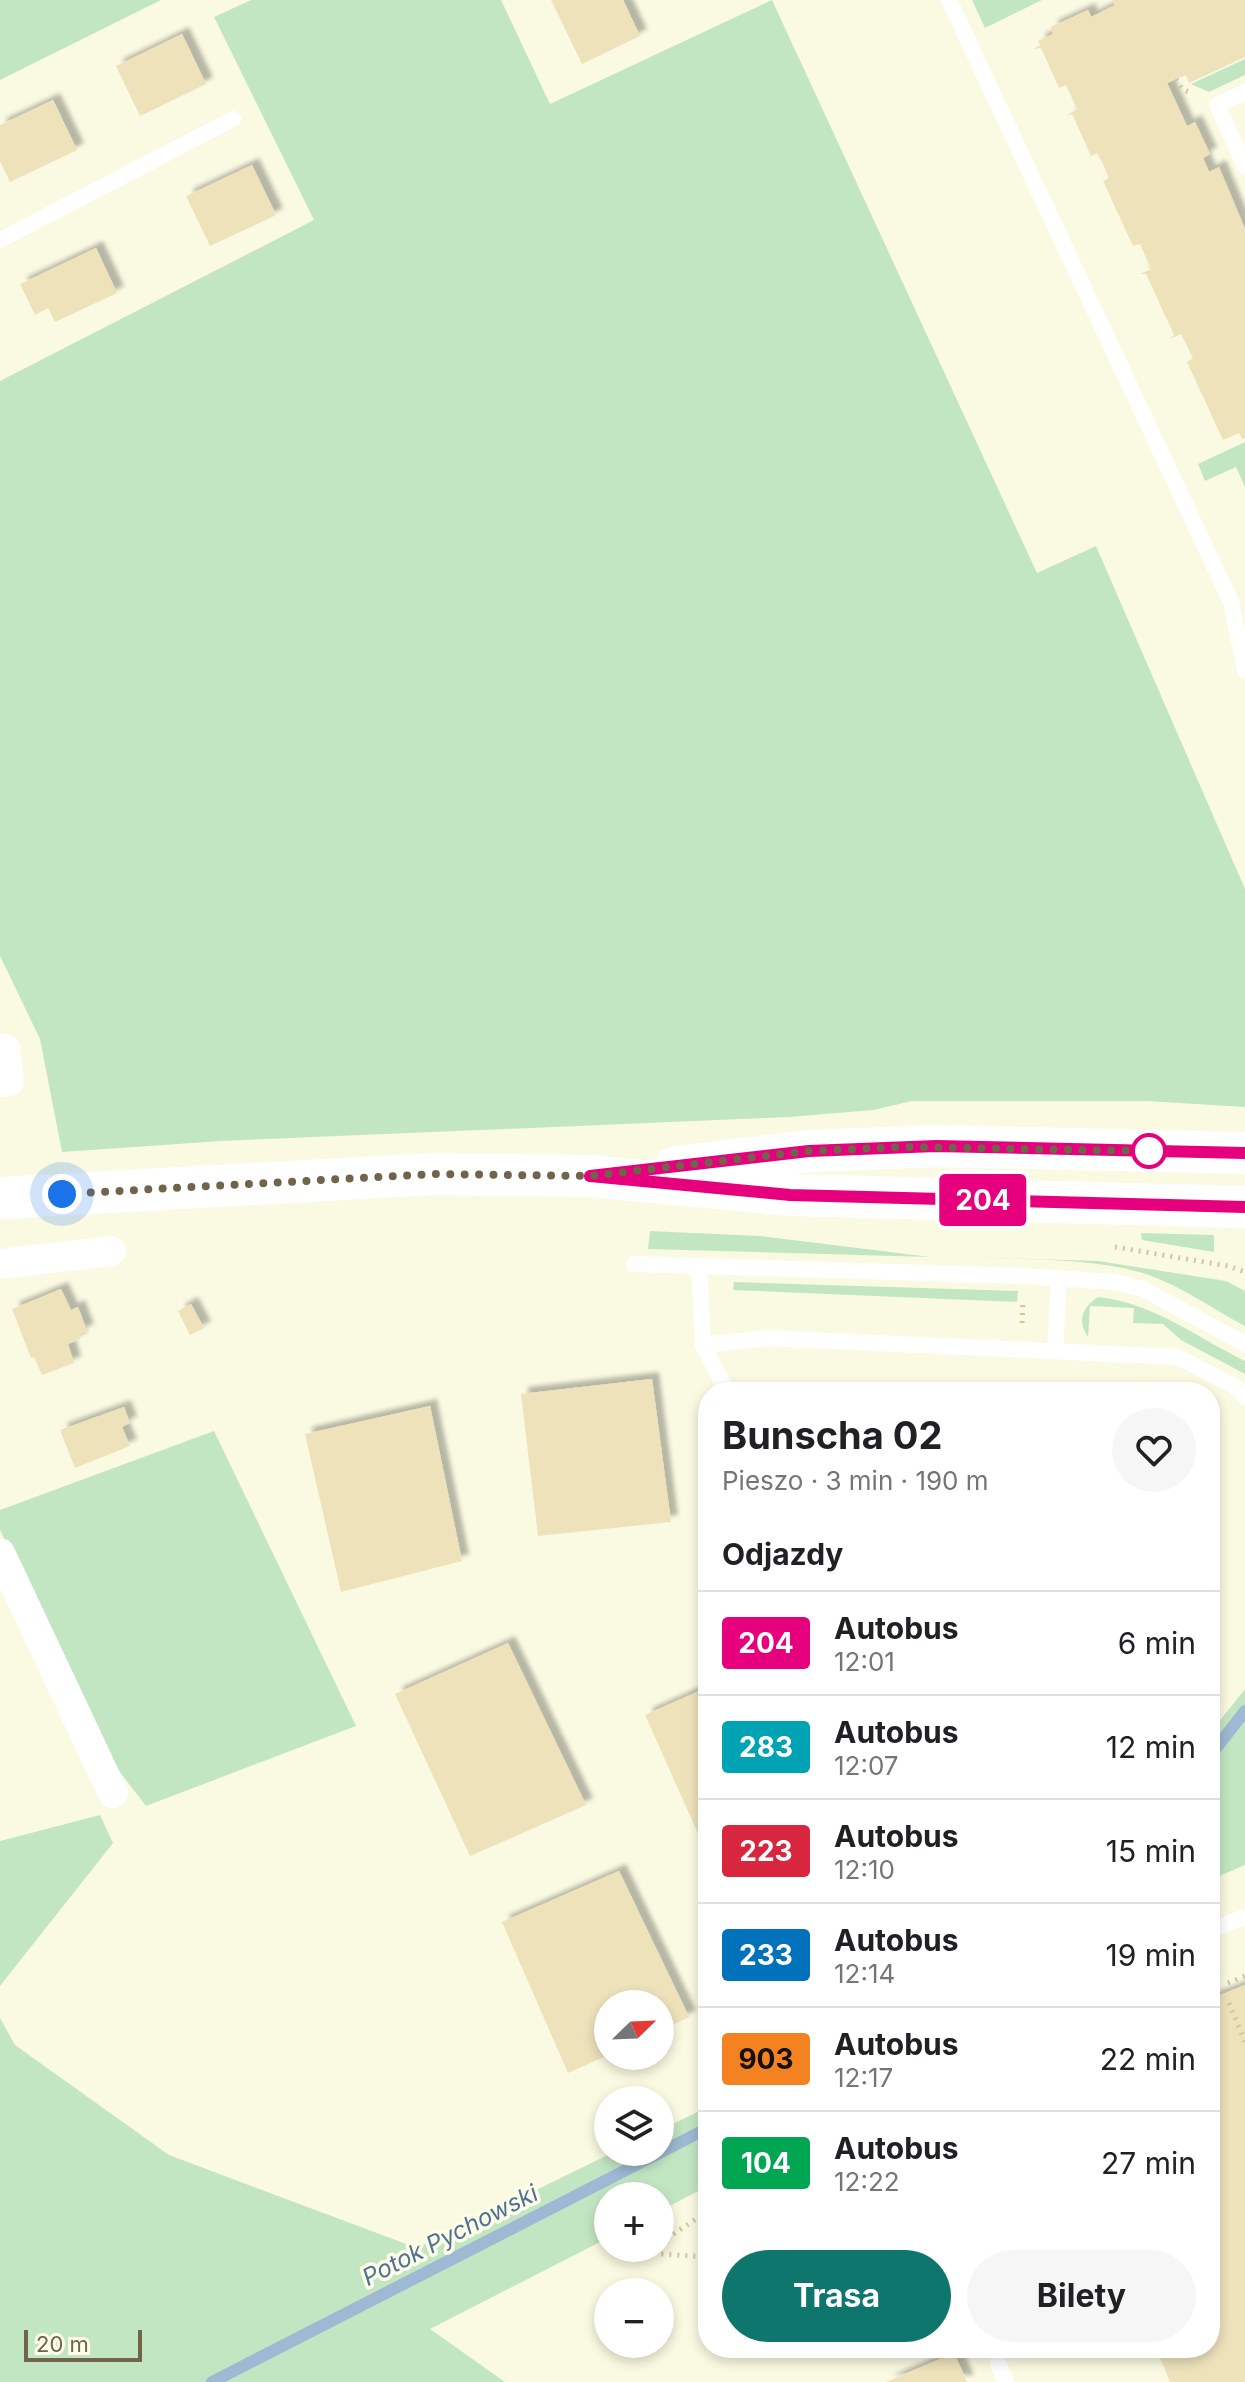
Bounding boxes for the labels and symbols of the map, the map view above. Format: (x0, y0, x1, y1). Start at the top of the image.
unlabelled marker (1132, 1134, 1166, 1168)
your location (42, 1174, 82, 1214)
line badge: 204 (937, 1174, 1029, 1226)
north arrow (594, 1990, 674, 2070)
water label: Potok Pychowski (357, 2178, 544, 2292)
scale bar (24, 2326, 142, 2362)

